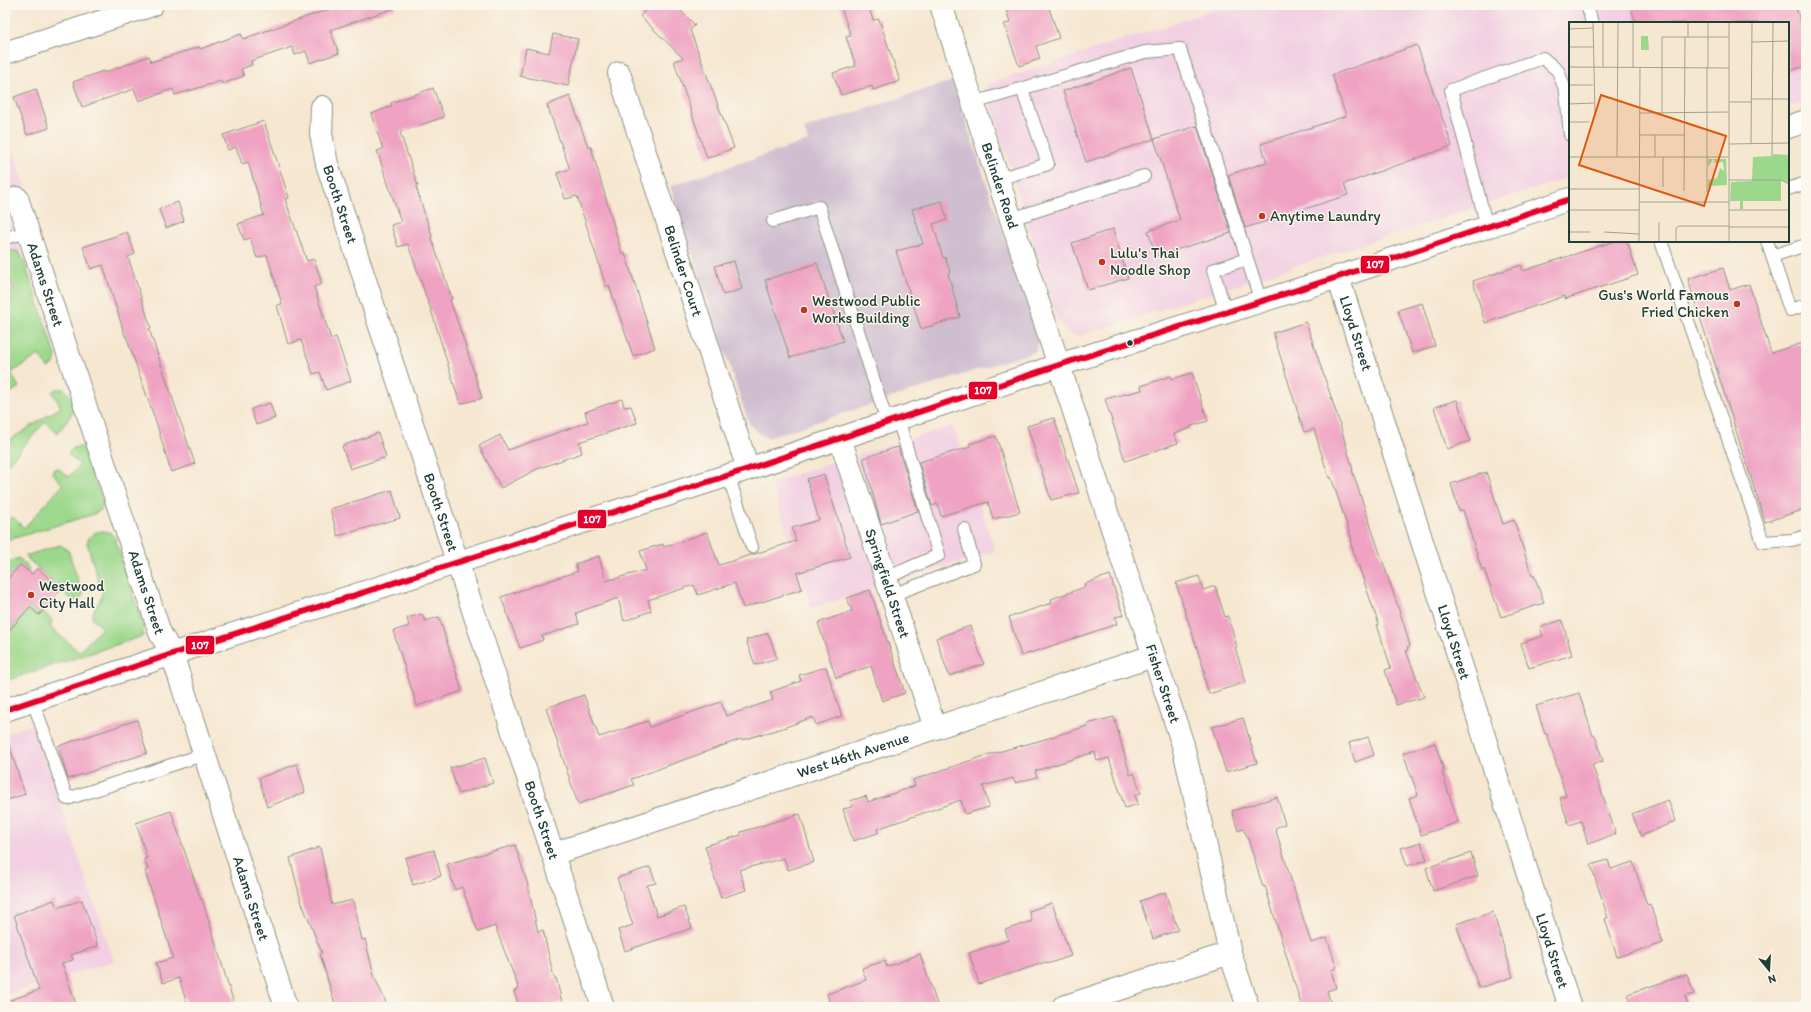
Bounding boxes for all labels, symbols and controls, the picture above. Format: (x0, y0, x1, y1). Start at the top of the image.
inset map (1569, 22, 1789, 242)
street label: Belinder Road (978, 140, 1023, 231)
street label: Booth Street (319, 163, 362, 246)
place label: Anytime Laundry (1270, 207, 1381, 225)
marker: Anytime Laundry (1257, 211, 1267, 221)
street label: Belinder Court (660, 223, 707, 319)
street label: Adams Street (23, 240, 68, 329)
place label: Lulu's Thai Noodle Shop (1110, 244, 1191, 279)
line badge: 107 (1360, 255, 1390, 274)
marker: Lulu's Thai Noodle Shop (1097, 257, 1107, 267)
text: 107 (1366, 258, 1384, 271)
place label: Gus's World Famous Fried Chicken (1598, 286, 1729, 321)
place label: Westwood Public Works Building (812, 292, 921, 327)
street label: Lloyd Street (1336, 293, 1376, 373)
marker: Gus's World Famous Fried Chicken (1732, 299, 1742, 309)
marker: Westwood Public Works Building (799, 305, 809, 315)
unlabelled marker (1125, 338, 1135, 348)
line badge: 107 (968, 381, 998, 400)
text: 107 (974, 384, 992, 397)
street label: Booth Street (420, 471, 462, 554)
line badge: 107 (577, 509, 607, 529)
text: 107 (583, 513, 601, 526)
street label: Springfield Street (861, 526, 914, 641)
street label: Adams Street (124, 548, 169, 637)
place label: Westwood City Hall (39, 577, 105, 612)
marker: Westwood City Hall (26, 590, 36, 600)
street label: Lloyd Street (1434, 602, 1474, 682)
line badge: 107 (185, 635, 215, 655)
text: 107 (191, 639, 209, 652)
street label: Fisher Street (1142, 642, 1184, 726)
street label: West 46th Avenue (795, 728, 911, 782)
street label: Booth Street (521, 779, 563, 862)
street label: Adams Street (229, 854, 273, 943)
street label: Lloyd Street (1532, 911, 1573, 991)
north arrow (1749, 950, 1789, 990)
text: N (1766, 972, 1777, 986)

